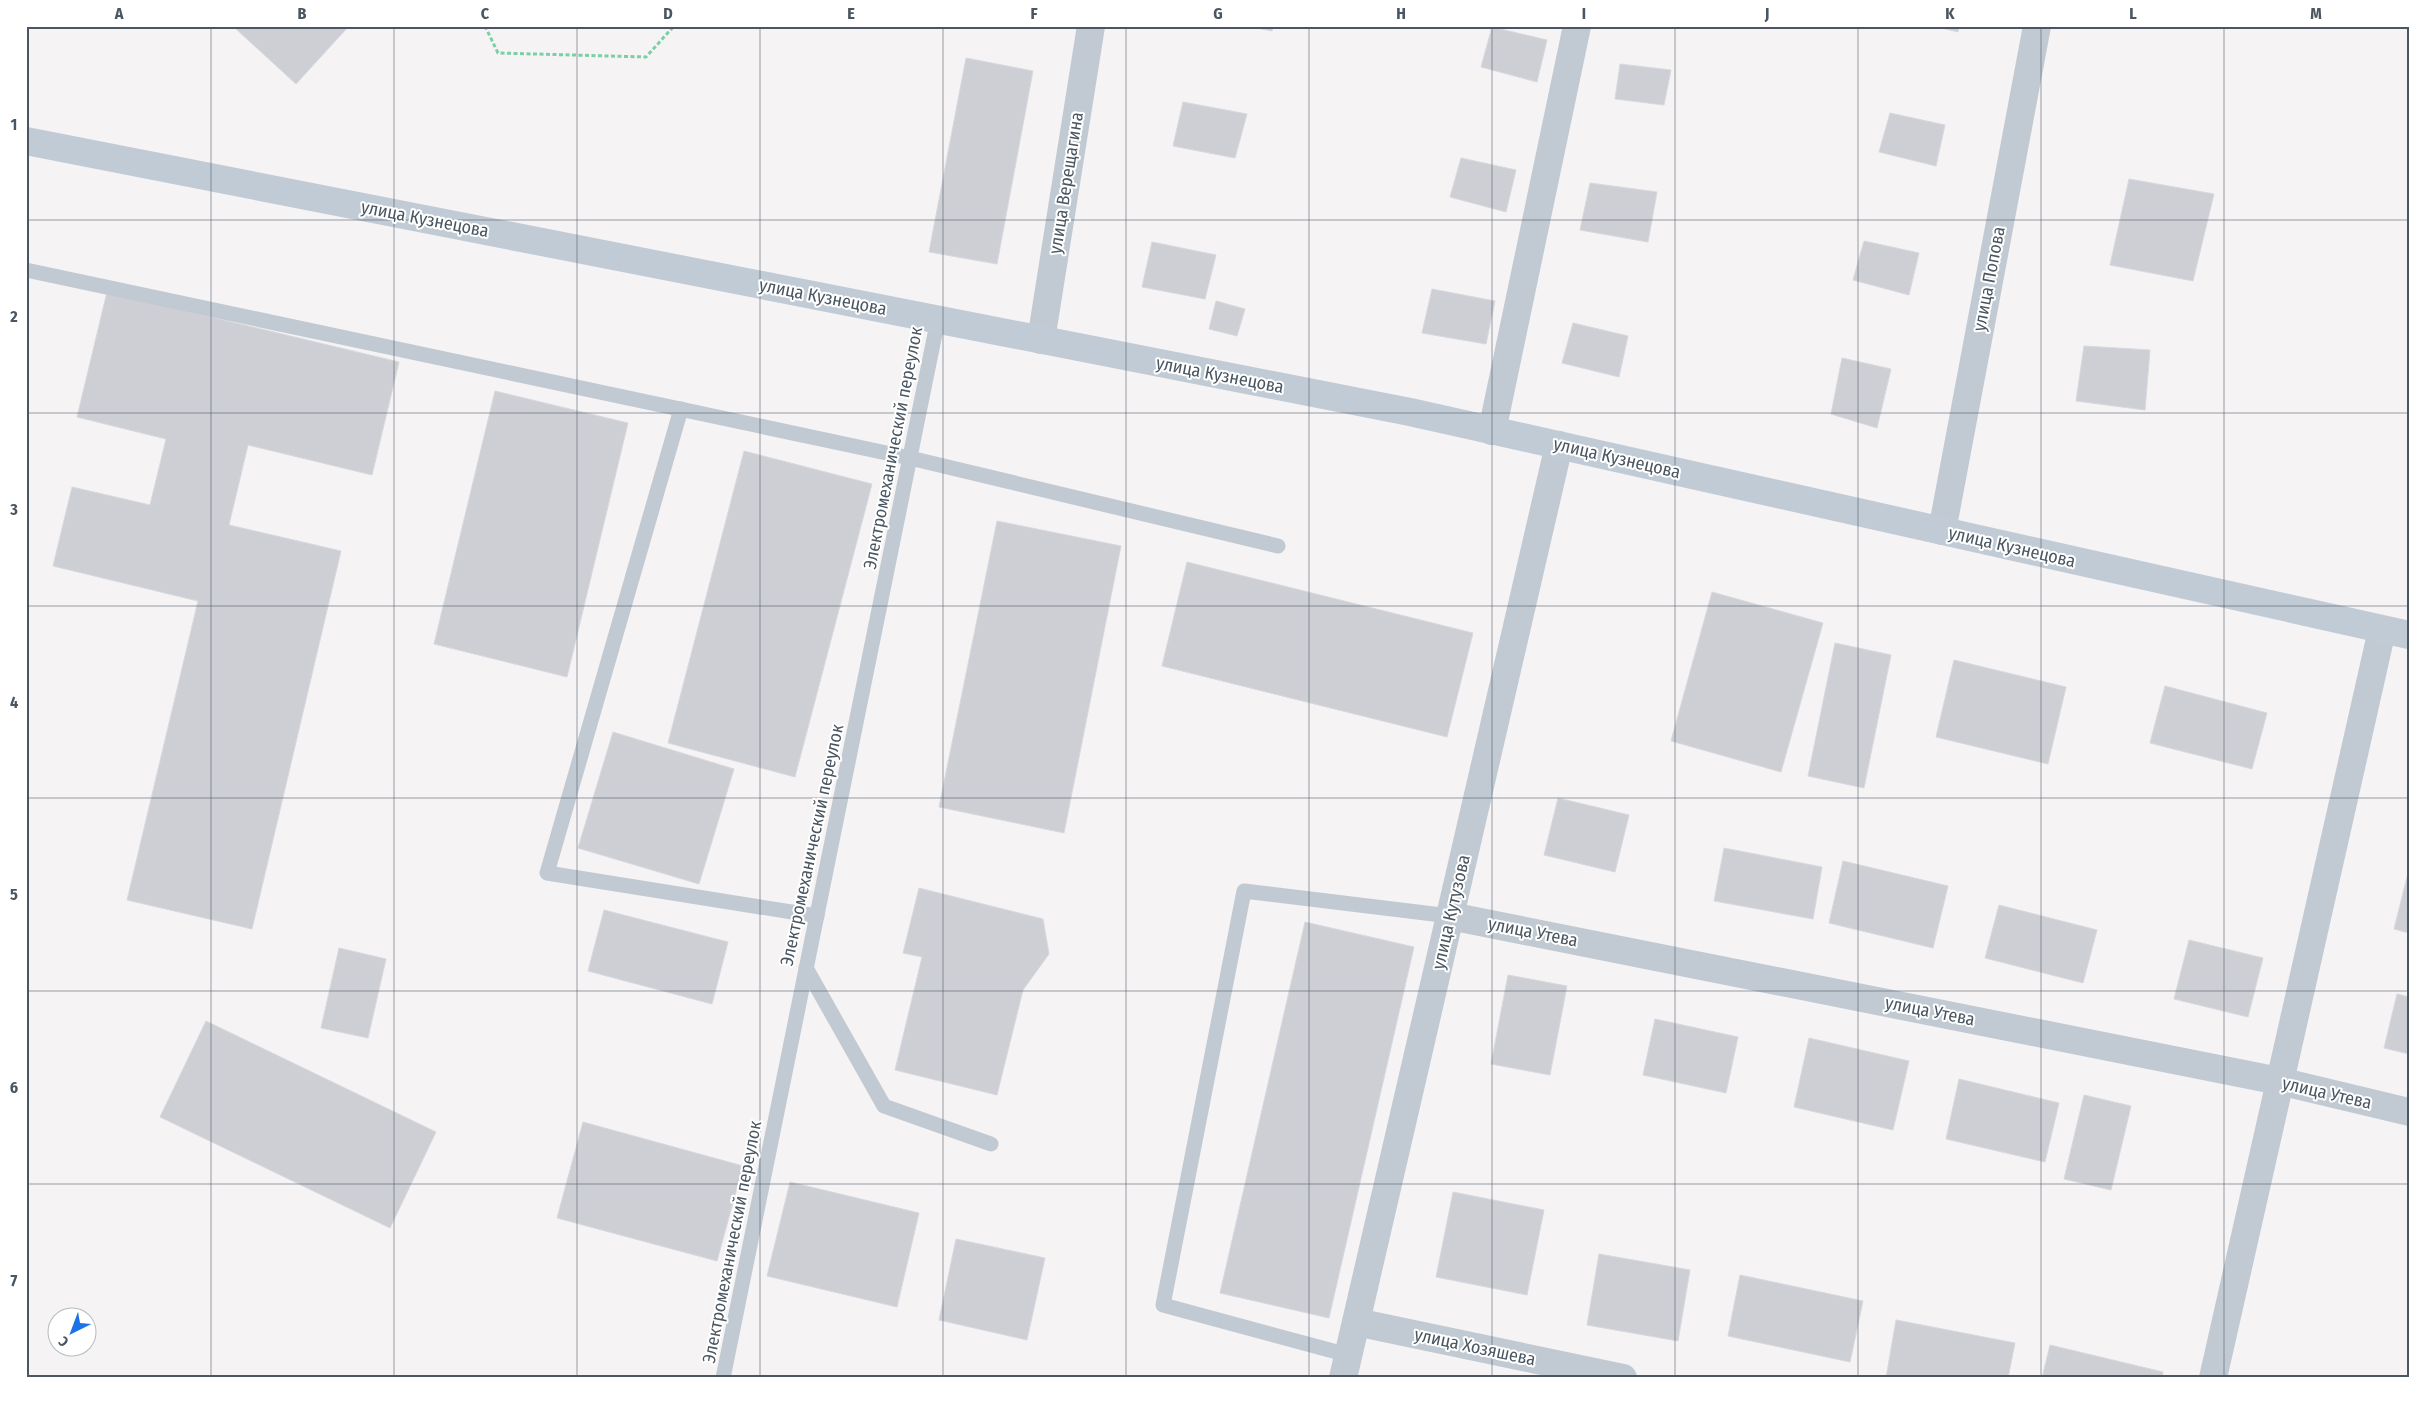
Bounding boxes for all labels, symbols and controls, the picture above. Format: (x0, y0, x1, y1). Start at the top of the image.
text: A (114, 4, 124, 23)
text: B (298, 4, 307, 23)
text: C (481, 4, 490, 23)
text: D (663, 4, 673, 23)
text: E (847, 4, 855, 23)
text: F (1030, 4, 1038, 23)
text: G (1213, 4, 1223, 23)
text: H (1396, 4, 1406, 23)
text: I (1582, 4, 1586, 23)
text: J (1764, 4, 1769, 23)
text: K (1945, 4, 1955, 23)
text: L (2129, 4, 2137, 23)
text: M (2310, 4, 2322, 23)
street label: улица Верещагина (1044, 110, 1088, 256)
text: 1 (11, 115, 17, 134)
street label: улица Кузнецова (359, 196, 491, 242)
street label: улица Попова (1968, 225, 2010, 333)
street label: улица Кузнецова (757, 274, 889, 320)
text: 2 (9, 307, 18, 326)
street label: Электромеханический переулок (859, 325, 927, 571)
street label: улица Кузнецова (1154, 352, 1286, 398)
street label: улица Кузнецова (1551, 433, 1683, 483)
text: 3 (9, 500, 18, 519)
street label: улица Кузнецова (1946, 522, 2078, 572)
text: 4 (10, 693, 18, 712)
street label: Электромеханический переулок (776, 722, 848, 968)
street label: улица Кутузова (1427, 852, 1475, 972)
text: 5 (10, 885, 18, 904)
street label: улица Утева (1486, 913, 1580, 952)
street label: улица Утева (1883, 992, 1977, 1031)
street label: улица Утева (2280, 1072, 2374, 1114)
text: 6 (10, 1078, 18, 1097)
street label: Электромеханический переулок (698, 1119, 766, 1365)
text: 7 (11, 1271, 18, 1290)
north arrow (48, 1306, 98, 1356)
street label: улица Хозяшева (1412, 1323, 1538, 1371)
text: С (55, 1332, 72, 1350)

